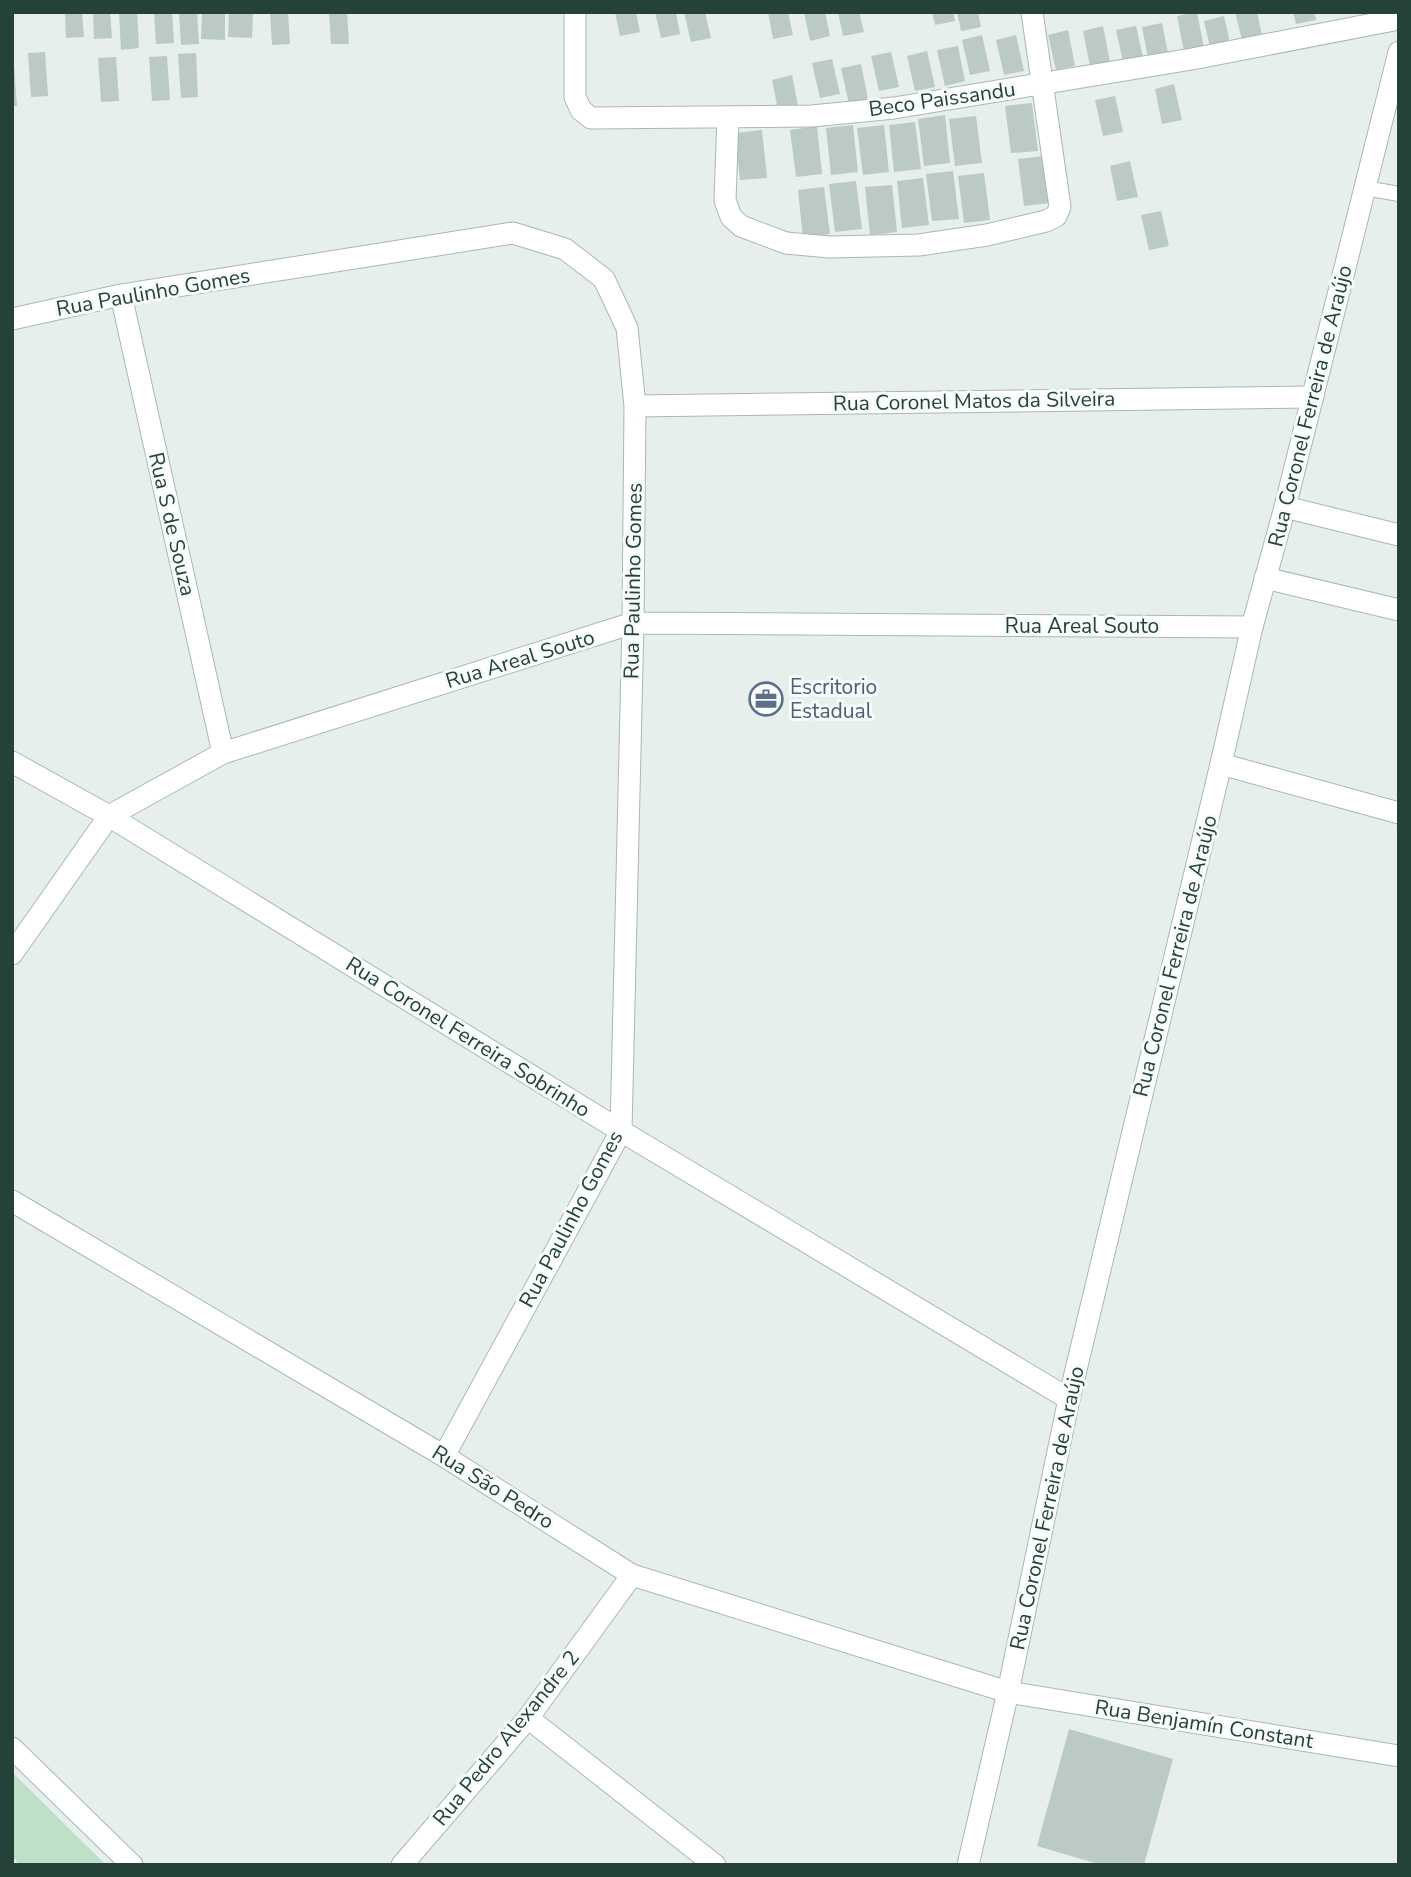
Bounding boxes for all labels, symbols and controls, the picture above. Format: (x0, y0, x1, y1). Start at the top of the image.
street label: Beco Paissandu (867, 75, 1017, 123)
street label: Rua Paulinho Gomes (54, 261, 252, 323)
street label: Rua Coronel Ferreira de Araújo (1261, 262, 1359, 550)
street label: Rua Coronel Matos da Silveira (833, 385, 1115, 417)
street label: Rua S de Souza (142, 449, 202, 599)
street label: Rua Paulinho Gomes (617, 483, 649, 679)
street label: Rua Areal Souto (1005, 612, 1159, 640)
street label: Rua Areal Souto (442, 623, 598, 695)
place label: Escritorio Estadual (790, 673, 877, 725)
office icon: Escritorio Estadual (747, 680, 785, 718)
street label: Rua Coronel Ferreira de Araújo (1126, 812, 1224, 1100)
street label: Rua Coronel Ferreira Sobrinho (341, 950, 595, 1124)
street label: Rua Paulinho Gomes (513, 1126, 629, 1312)
street label: Rua Coronel Ferreira de Araújo (1003, 1364, 1091, 1652)
street label: Rua São Pedro (427, 1438, 559, 1536)
street label: Rua Pedro Alexandre 2 (426, 1644, 586, 1832)
street label: Rua Benjamín Constant (1093, 1693, 1316, 1755)

